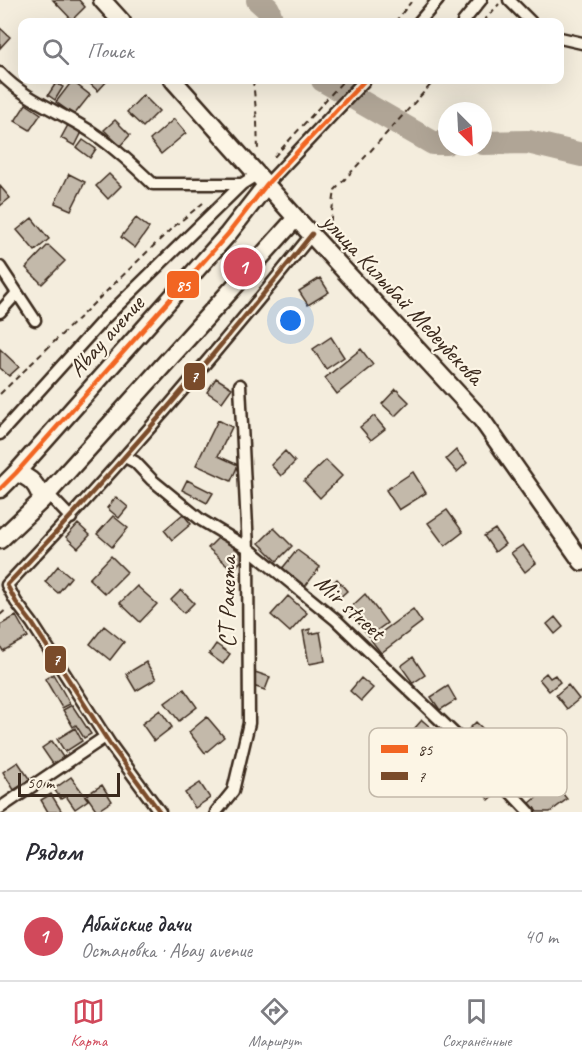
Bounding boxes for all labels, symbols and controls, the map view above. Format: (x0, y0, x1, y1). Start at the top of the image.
search box (18, 18, 564, 84)
icon: search (39, 35, 72, 68)
text: Поиск (87, 37, 133, 65)
north arrow (438, 102, 492, 156)
street label: улица Килыбай Медеубекова (314, 205, 492, 393)
pin: 1 (224, 244, 262, 290)
line badge: 85 (166, 270, 200, 299)
text: 85 (176, 276, 192, 296)
street label: Abay avenue (62, 287, 152, 383)
your location (276, 306, 305, 335)
line badge: 7 (183, 362, 206, 391)
text: 7 (190, 367, 199, 387)
street label: СТ Ракета (212, 554, 242, 648)
street label: Mir street (308, 567, 393, 648)
line badge: 7 (44, 645, 67, 674)
text: 7 (52, 650, 61, 670)
legend (369, 728, 567, 797)
text: 85 (418, 740, 433, 760)
text: 7 (418, 767, 426, 787)
scale bar (18, 770, 120, 798)
text: 50 m (27, 773, 54, 793)
text: Рядом (24, 835, 82, 868)
text: Абайские дачи (81, 910, 190, 938)
text: 1 (39, 924, 48, 949)
text: 40 m (524, 924, 558, 949)
text: Остановка · Abay avenue (81, 938, 252, 963)
tab: Карта (71, 995, 107, 1051)
tab: Маршрут (248, 995, 301, 1051)
tab: Сохранённые (442, 995, 511, 1051)

